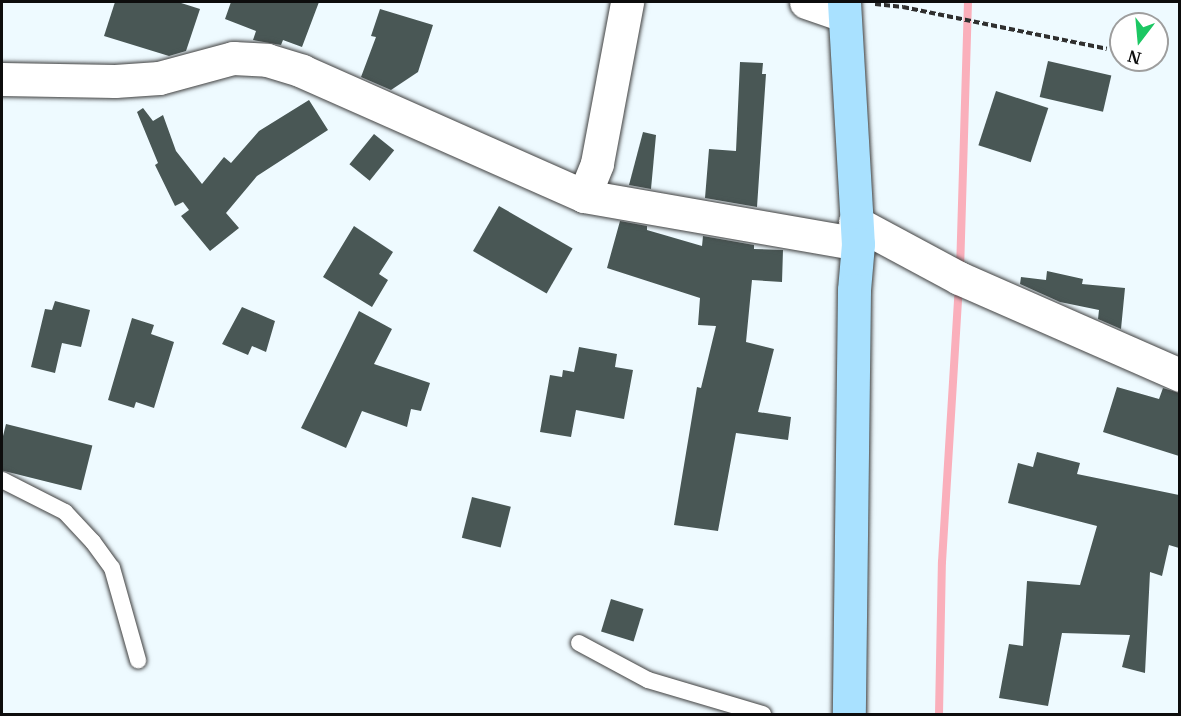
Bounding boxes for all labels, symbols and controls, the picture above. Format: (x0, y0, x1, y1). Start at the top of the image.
north arrow (1109, 12, 1169, 72)
text: N (1126, 46, 1143, 69)

